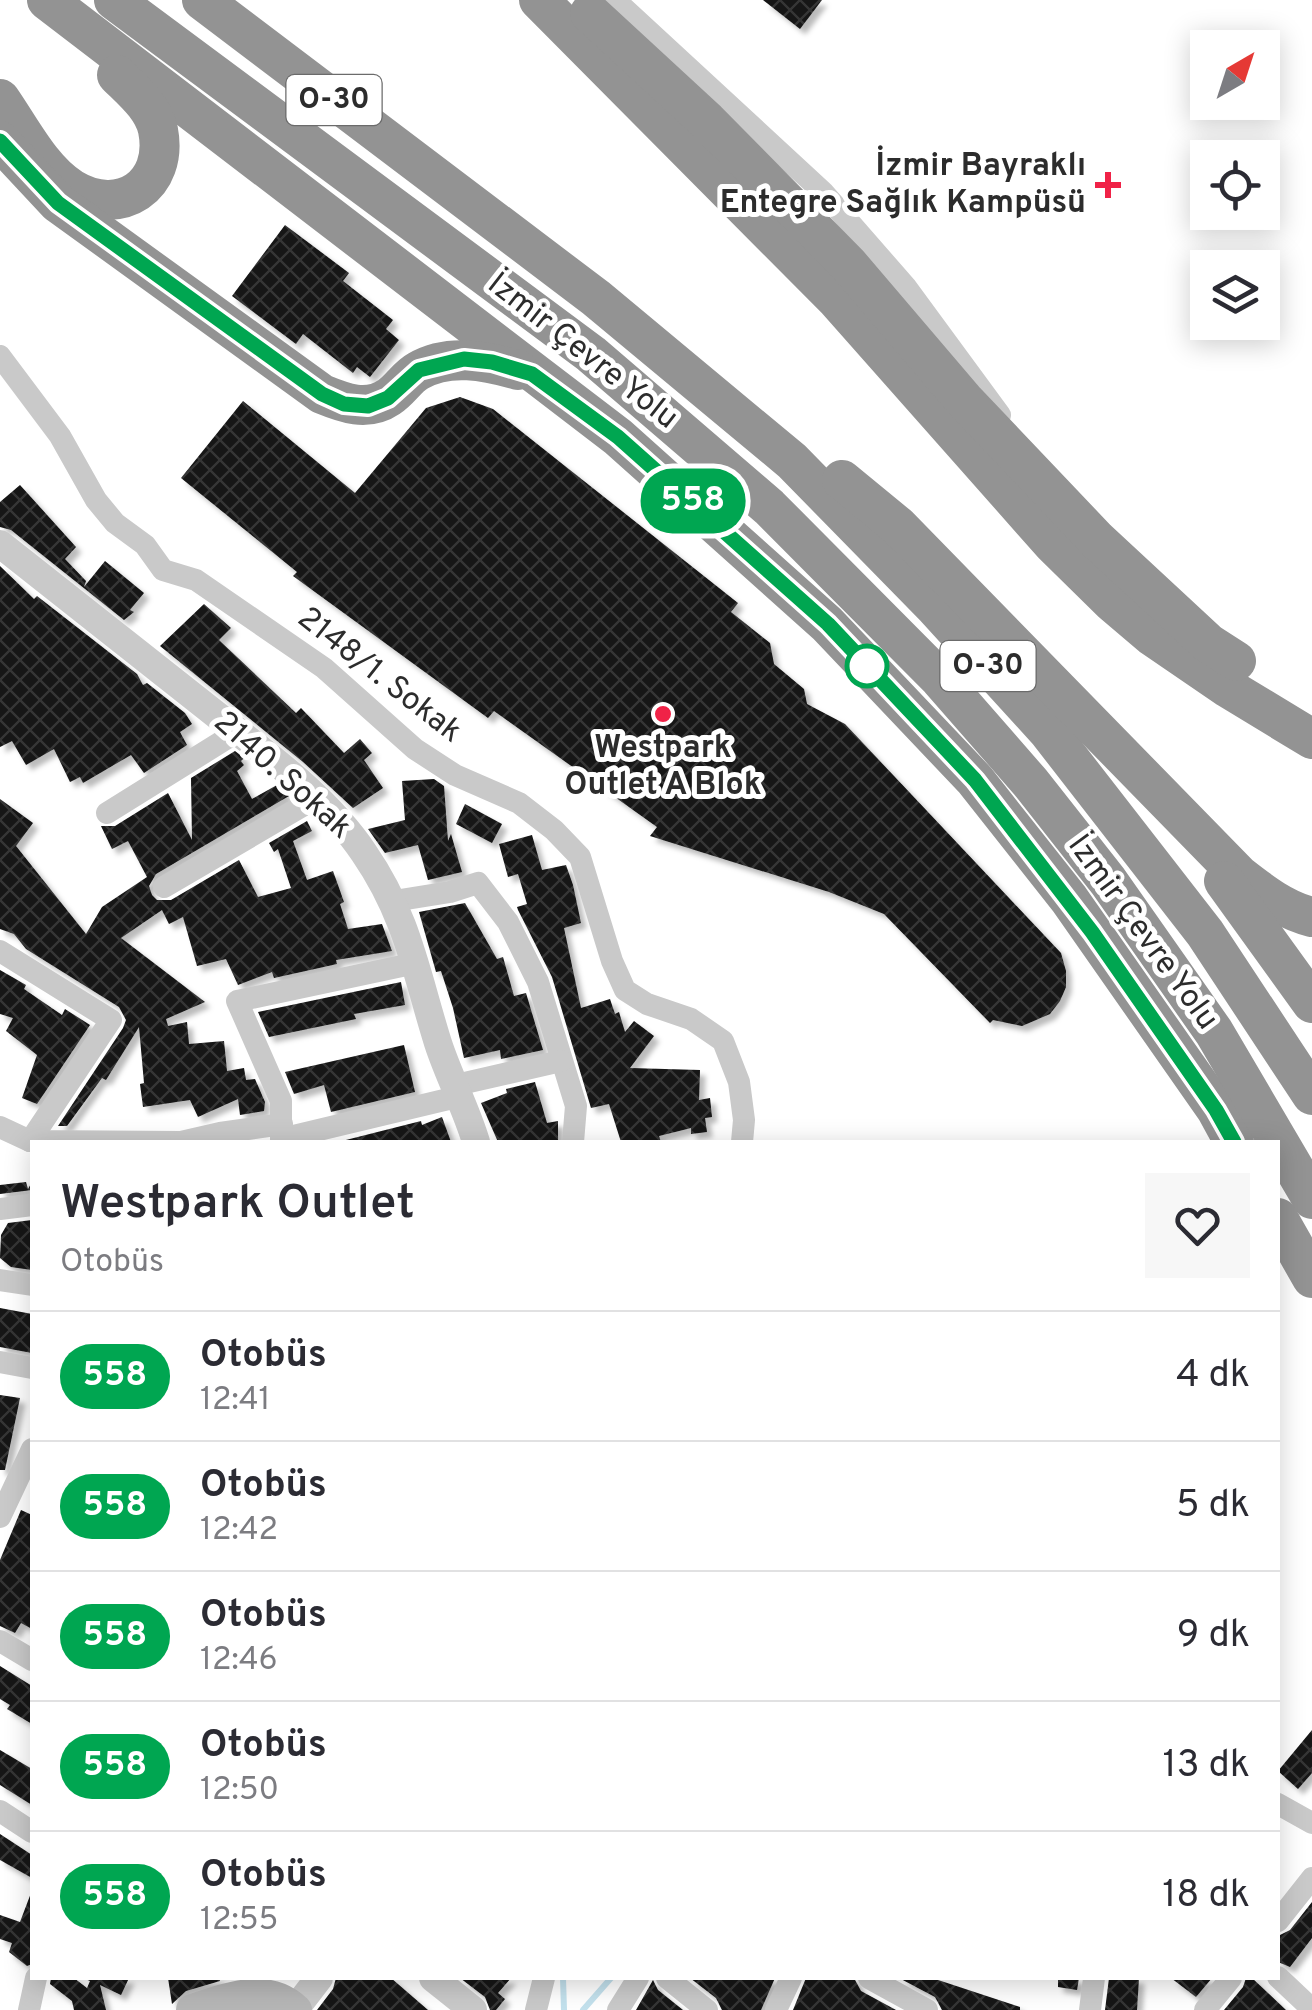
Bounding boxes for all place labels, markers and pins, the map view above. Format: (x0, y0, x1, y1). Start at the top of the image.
place label: İzmir Bayraklı Entegre Sağlık Kampüsü (720, 145, 1086, 224)
marker: İzmir Bayraklı Entegre Sağlık Kampüsü (1095, 172, 1121, 198)
unlabelled marker (846, 645, 888, 687)
marker: Westpark Outlet A Blok (652, 703, 674, 725)
place label: Westpark Outlet A Blok (564, 729, 762, 806)

